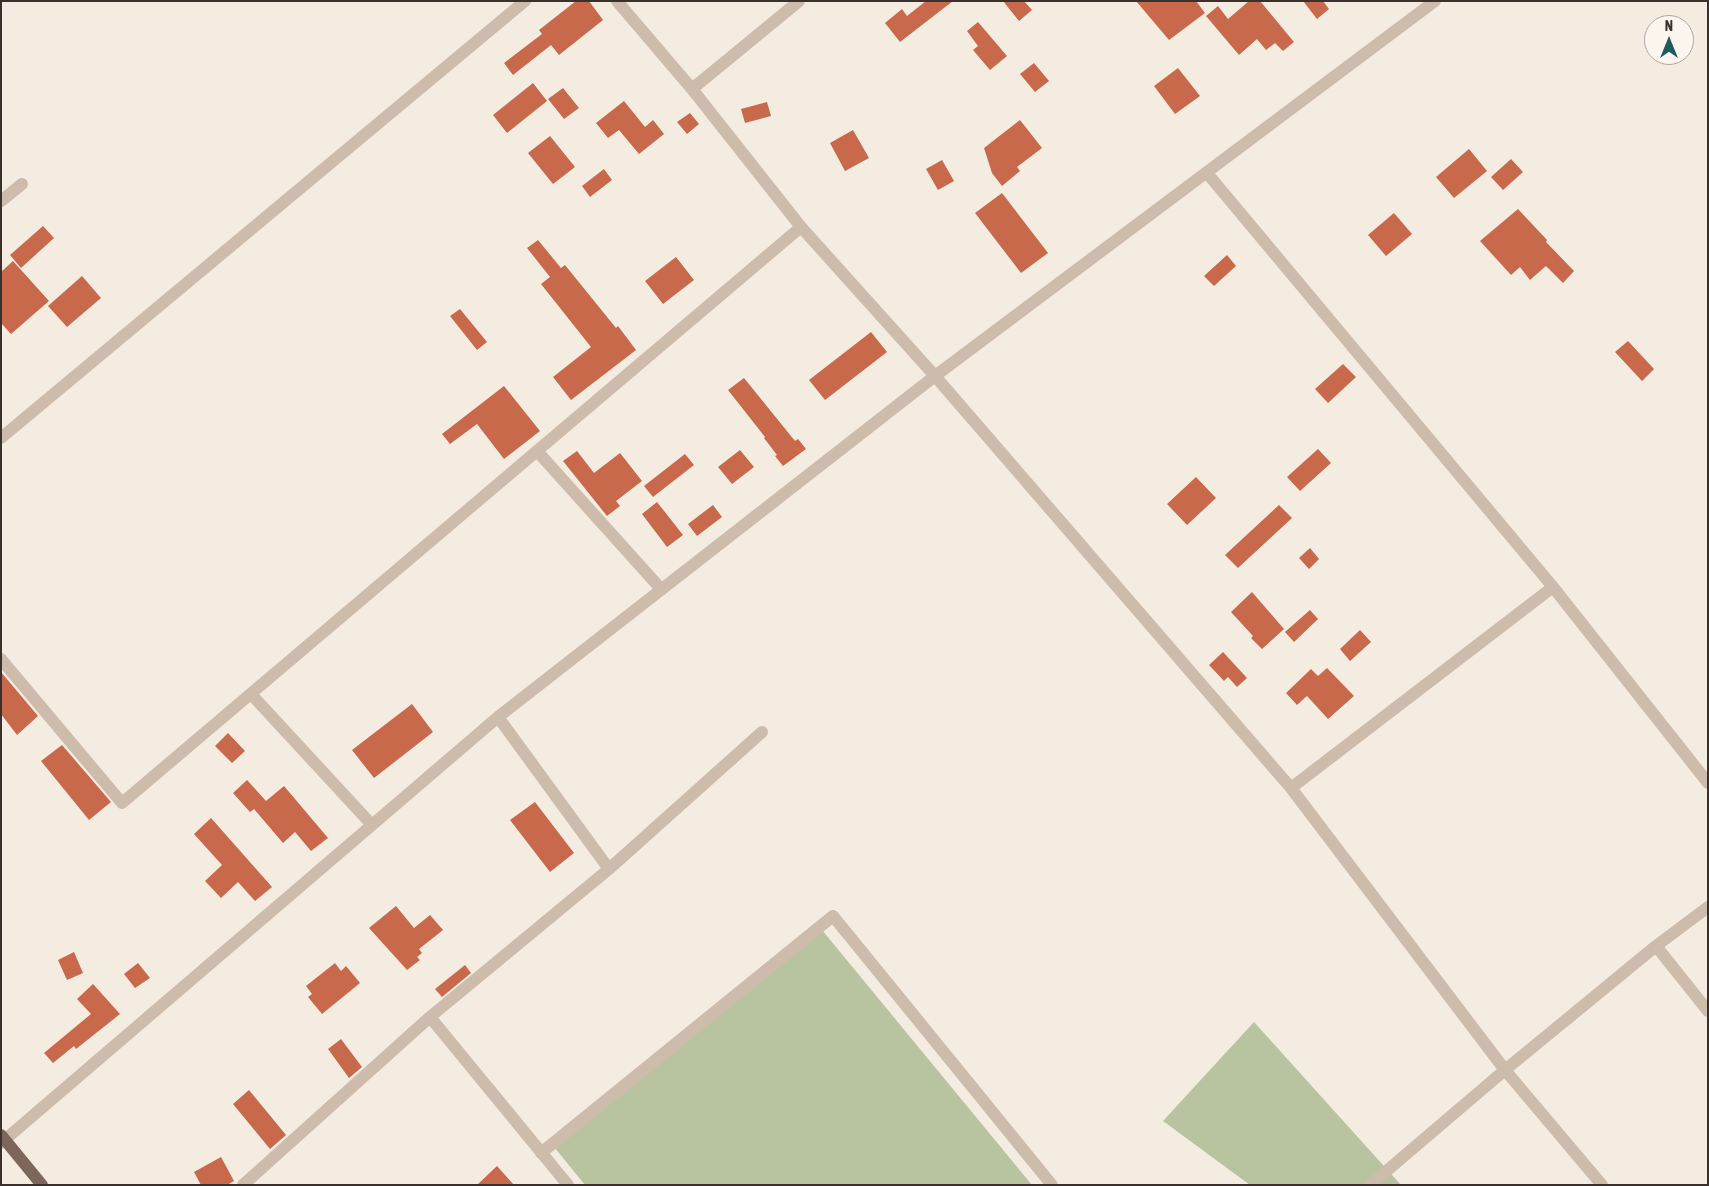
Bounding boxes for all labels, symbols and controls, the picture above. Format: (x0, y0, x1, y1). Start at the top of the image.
north arrow (1644, 15, 1694, 65)
text: N (1665, 18, 1673, 34)

